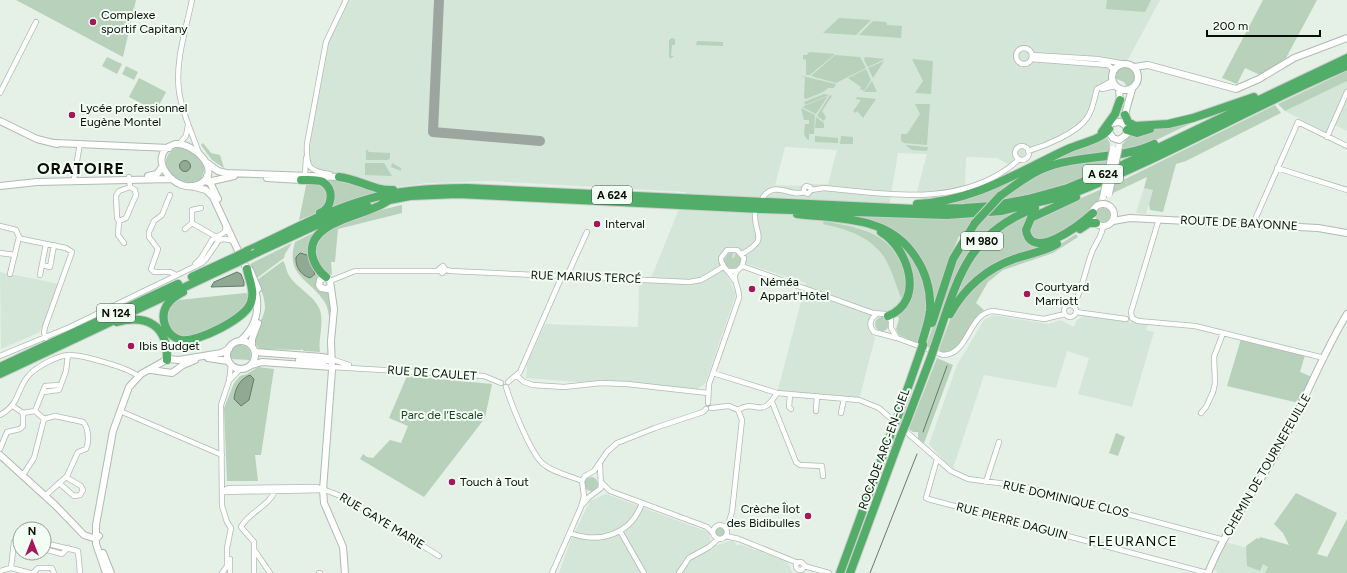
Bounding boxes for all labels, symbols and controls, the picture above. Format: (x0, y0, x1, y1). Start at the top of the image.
place label: Complexe sportif Capitany (101, 8, 188, 36)
scale bar (1207, 12, 1320, 38)
marker: Complexe sportif Capitany (88, 17, 98, 27)
text: 200 m (1213, 19, 1248, 33)
place label: Lycée professionnel Eugène Montel (80, 101, 187, 129)
marker: Lycée professionnel Eugène Montel (67, 110, 77, 120)
district label: ORATOIRE (37, 159, 125, 178)
road number: A 624 (1083, 165, 1123, 183)
road number: A 624 (592, 186, 632, 204)
street label: ROUTE DE BAYONNE (1180, 213, 1298, 233)
place label: Interval (605, 217, 645, 231)
marker: Interval (592, 219, 602, 229)
road number: M 980 (961, 232, 1003, 250)
street label: RUE MARIUS TERCÉ (530, 268, 642, 286)
place label: Néméa Appart'Hôtel (760, 275, 829, 303)
place label: Courtyard Marriott (1035, 280, 1089, 308)
marker: Néméa Appart'Hôtel (747, 284, 757, 294)
marker: Courtyard Marriott (1022, 289, 1032, 299)
road number: N 124 (97, 304, 135, 322)
place label: Ibis Budget (139, 339, 200, 353)
marker: Ibis Budget (126, 341, 136, 351)
street label: RUE DE CAULET (387, 363, 478, 383)
street label: ROCADE ARC-EN-CIEL (856, 386, 913, 511)
street label: CHEMIN DE TOURNEFEUILLE (1220, 391, 1314, 539)
park label: Parc de l’Escale (401, 408, 484, 422)
place label: Touch à Tout (460, 475, 529, 489)
marker: Touch à Tout (447, 477, 457, 487)
street label: RUE DOMINIQUE CLOS (1002, 478, 1130, 520)
street label: RUE GAYE MARIE (337, 490, 427, 552)
street label: RUE PIERRE DAGUIN (955, 499, 1069, 543)
place label: Crèche Îlot des Bidibulles (727, 502, 800, 530)
marker: Crèche Îlot des Bidibulles (803, 511, 813, 521)
north arrow (12, 521, 52, 561)
text: N (28, 525, 36, 538)
district label: FLEURANCE (1088, 533, 1178, 550)

